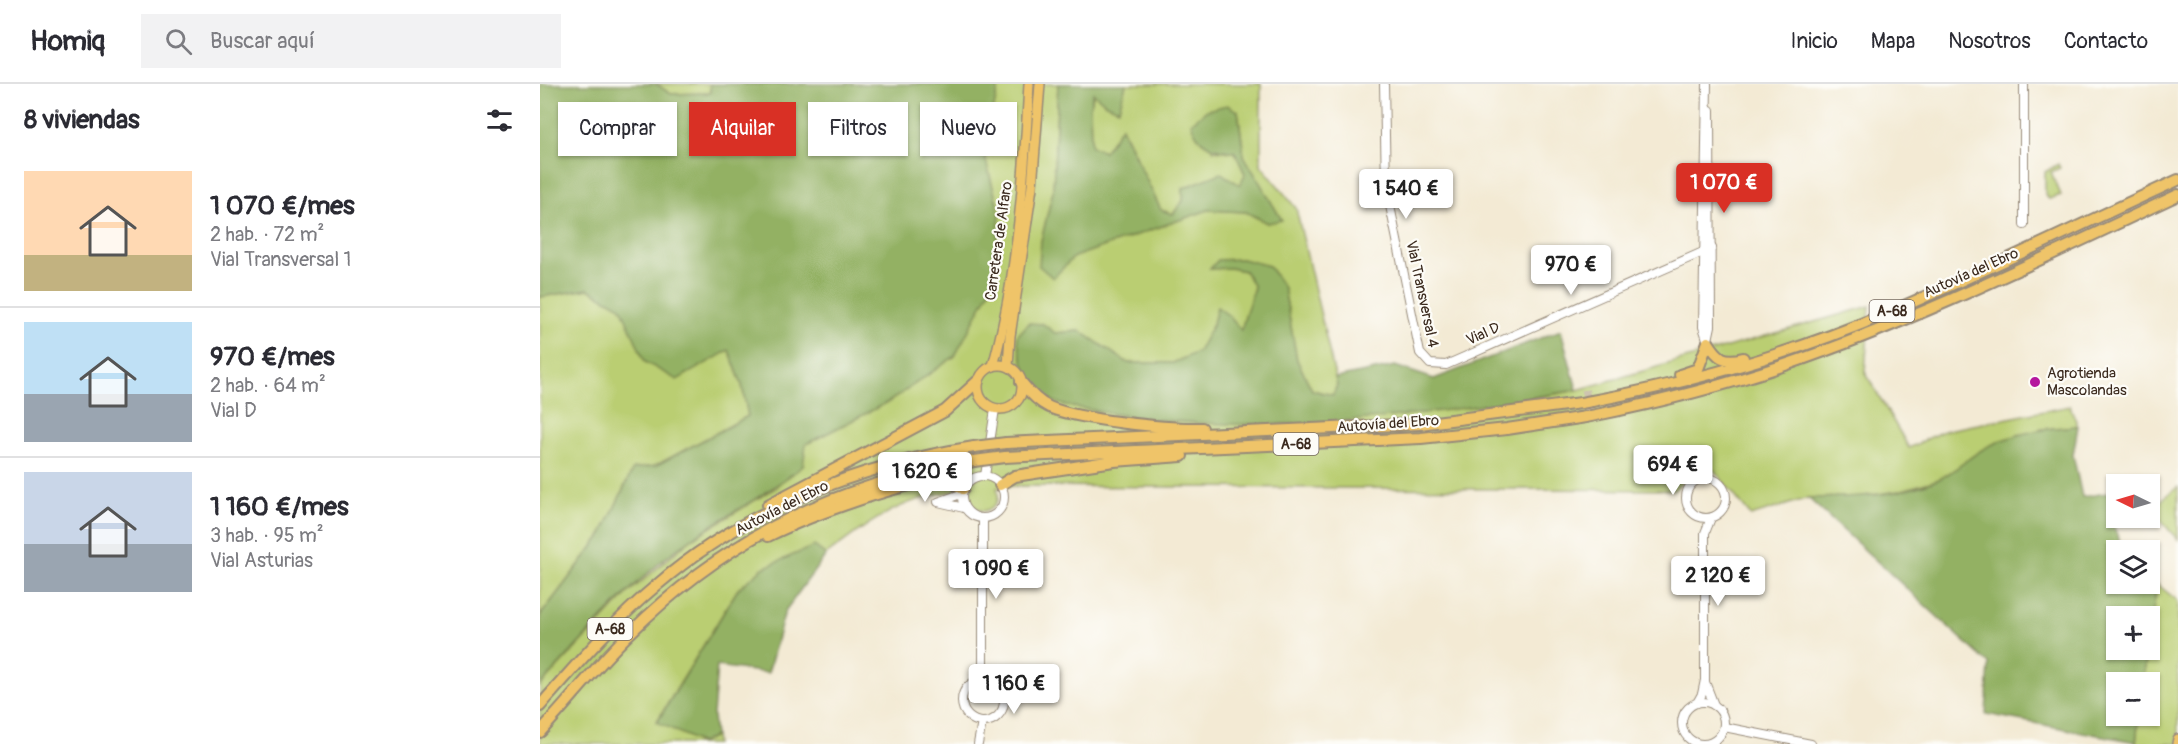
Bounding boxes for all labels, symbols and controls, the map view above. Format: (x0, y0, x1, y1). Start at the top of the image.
search box (141, 14, 561, 68)
text: Homiq (30, 24, 105, 59)
icon: search (162, 25, 195, 58)
text: Buscar aquí (210, 27, 315, 55)
text: Inicio (1791, 28, 1838, 55)
text: Mapa (1871, 28, 1915, 55)
text: Nosotros (1948, 28, 2031, 55)
text: Contacto (2064, 28, 2148, 55)
chip: Comprar (558, 102, 677, 156)
chip: Alquilar (689, 102, 796, 156)
chip: Filtros (808, 102, 908, 156)
chip: Nuevo (920, 102, 1017, 156)
text: 8 viviendas (24, 104, 140, 136)
icon: filters (483, 104, 516, 137)
pin: 1 070 € (1669, 163, 1779, 214)
pin: 1 540 € (1351, 169, 1461, 220)
text: 1 070 € (1690, 170, 1758, 195)
text: 1 540 € (1373, 176, 1439, 201)
street label: Carretera de Alfaro (981, 180, 1017, 302)
text: 1 070 €/mes (210, 190, 355, 222)
icon: home (72, 195, 144, 267)
text: 2 hab. · 72 m² (210, 222, 324, 247)
street label: Vial Transversal 4 (1401, 239, 1443, 349)
street label: Autovía del Ebro (1921, 244, 2021, 302)
pin: 970 € (1529, 245, 1613, 296)
text: Vial Transversal 1 (210, 247, 351, 272)
text: 970 € (1545, 252, 1597, 277)
road number: A-68 (1870, 300, 1914, 322)
street label: Vial D (1463, 318, 1503, 350)
text: 970 €/mes (210, 341, 335, 373)
icon: home (72, 346, 144, 418)
place label: Agrotienda Mascolandas (2047, 364, 2127, 400)
text: 2 hab. · 64 m² (210, 373, 326, 398)
marker: Agrotienda Mascolandas (2028, 375, 2042, 389)
text: Vial D (210, 398, 256, 423)
street label: Autovía del Ebro (1336, 411, 1440, 437)
road number: A-68 (1274, 433, 1318, 455)
pin: 694 € (1631, 445, 1715, 496)
pin: 1 620 € (870, 452, 980, 503)
text: 694 € (1647, 452, 1699, 477)
text: 1 620 € (892, 459, 958, 484)
north arrow (2106, 474, 2160, 528)
map controls (2106, 474, 2160, 726)
street label: Autovía del Ebro (732, 476, 832, 540)
text: 1 160 €/mes (210, 491, 349, 523)
icon: home (72, 496, 144, 568)
text: 3 hab. · 95 m² (210, 523, 324, 548)
button: layers (2106, 540, 2160, 594)
text: Vial Asturias (210, 548, 313, 573)
pin: 1 090 € (941, 549, 1051, 600)
text: 1 090 € (962, 556, 1030, 581)
pin: 2 120 € (1663, 556, 1773, 607)
text: 2 120 € (1685, 563, 1751, 588)
button: + (2106, 606, 2160, 660)
road number: A-68 (588, 618, 632, 640)
pin: 1 160 € (959, 664, 1069, 715)
text: 1 160 € (983, 671, 1045, 696)
button: − (2106, 672, 2160, 726)

